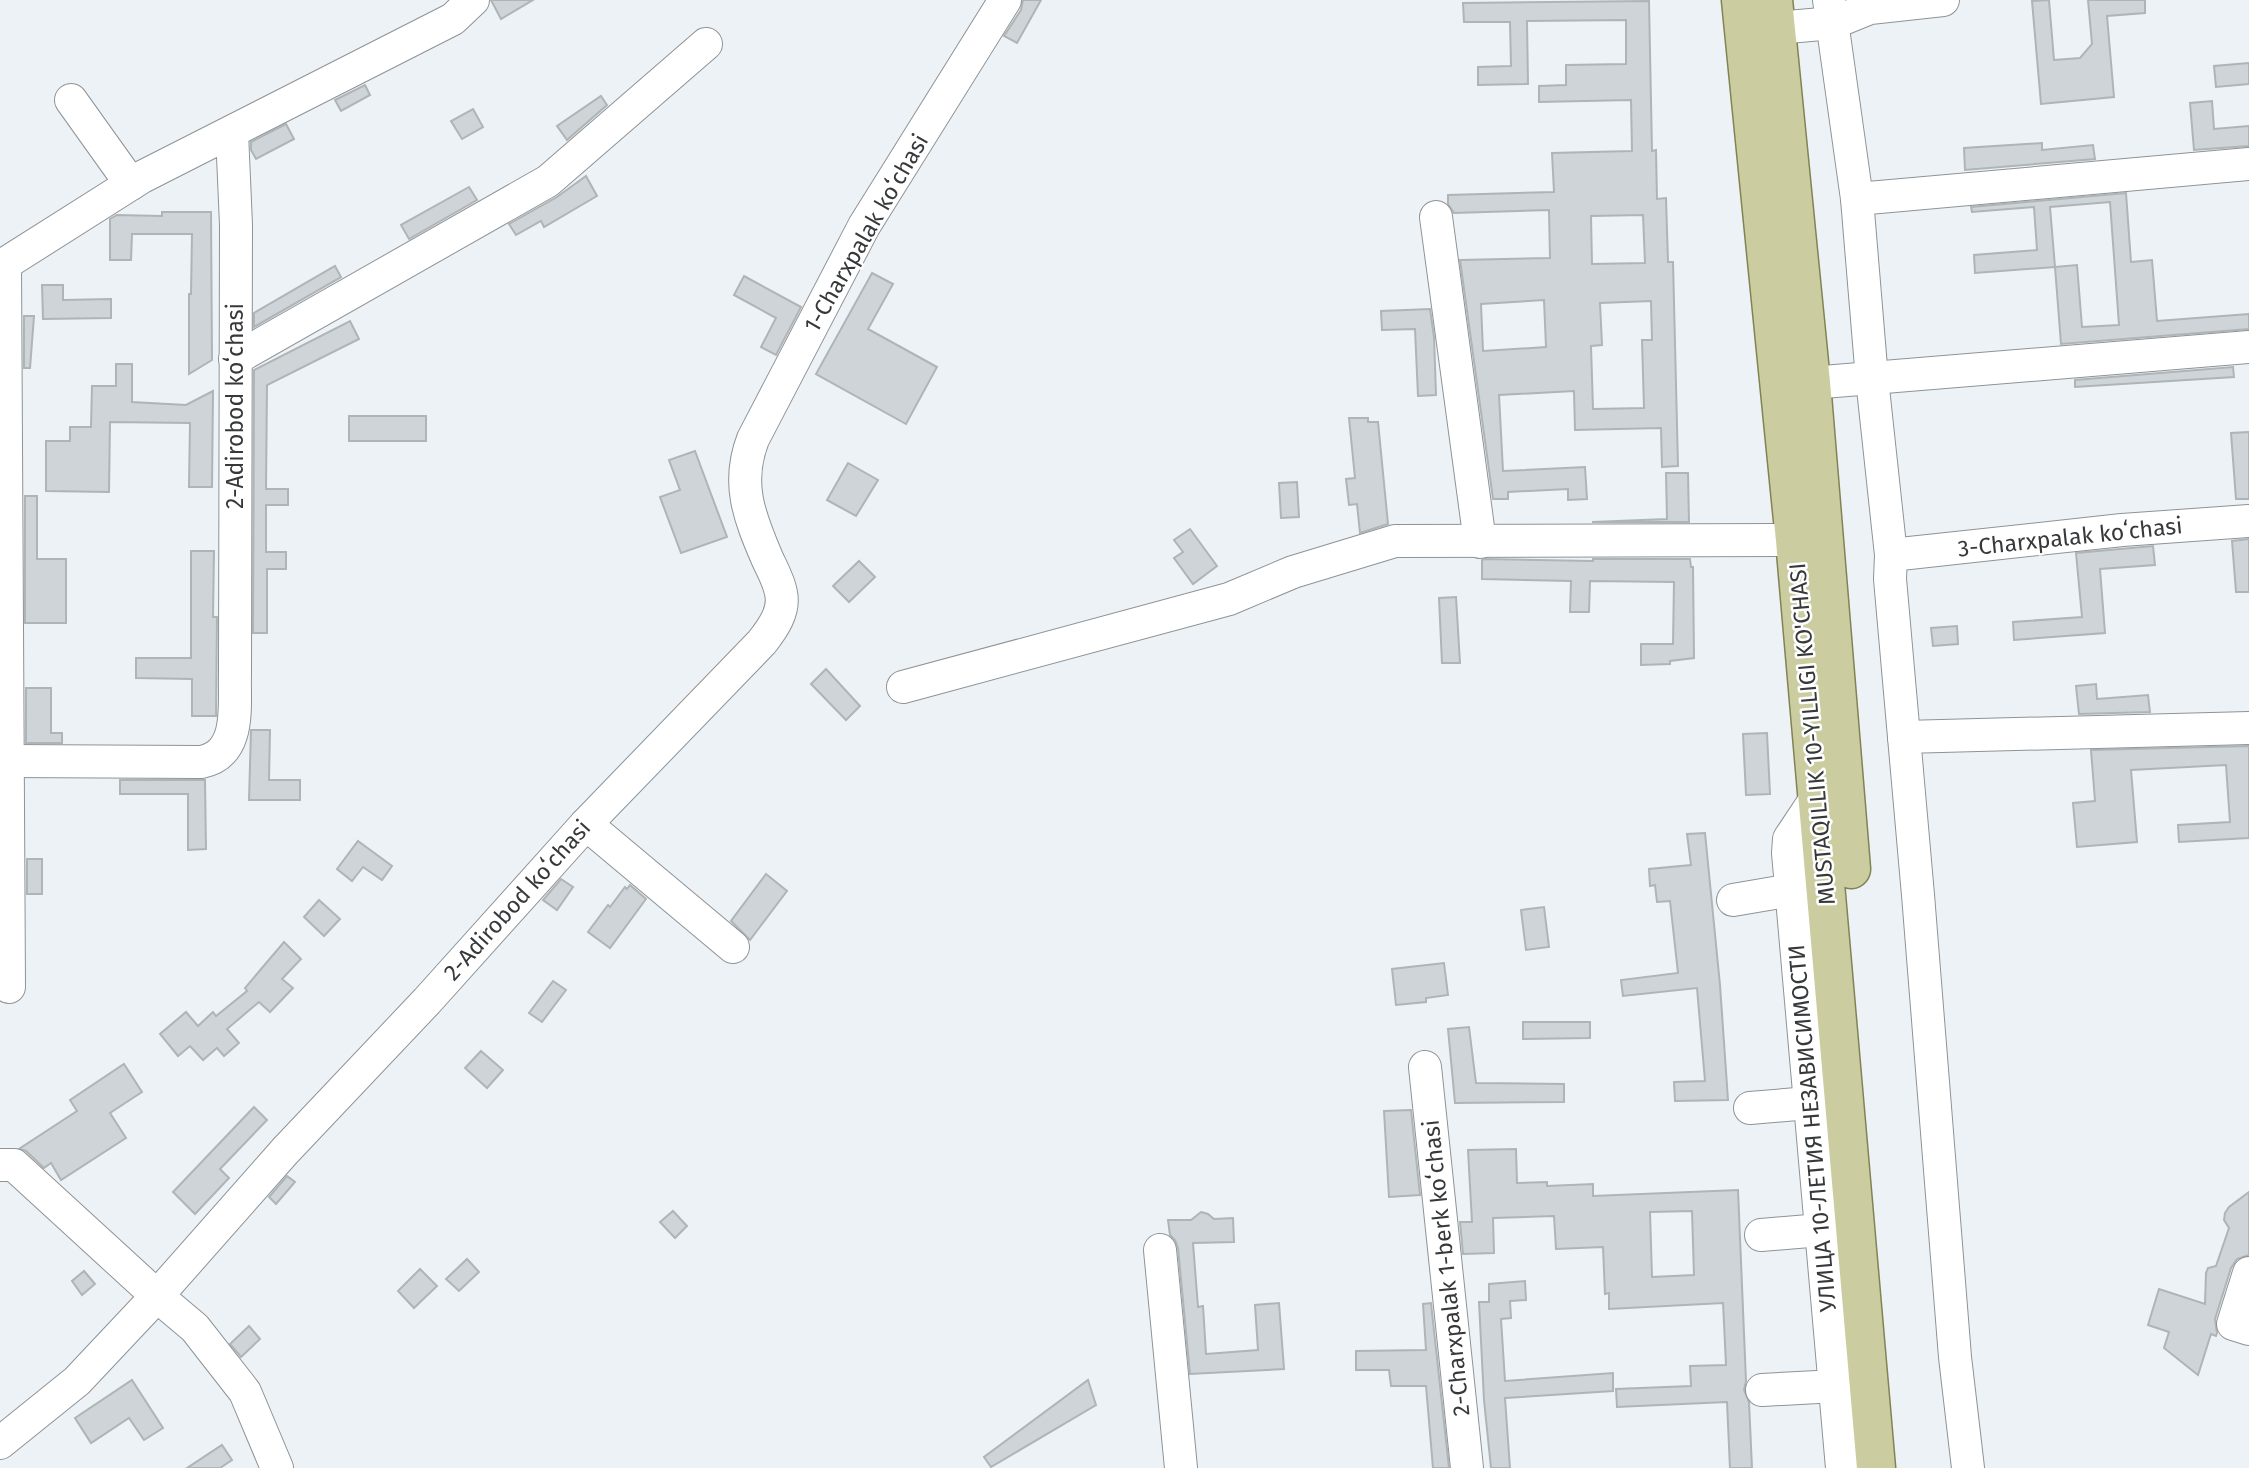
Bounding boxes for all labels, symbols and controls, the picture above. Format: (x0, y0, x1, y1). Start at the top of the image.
street label: 1-Charxpalak koʻchasi (798, 129, 934, 337)
street label: 2-Adirobod koʻchasi (221, 303, 249, 509)
street label: 3-Charxpalak koʻchasi (1956, 511, 2184, 563)
street label: MUSTAQILLIK 10-YILLIGI KO'CHASI (1783, 562, 1841, 906)
street label: 2-Adirobod koʻchasi (438, 814, 596, 986)
street label: УЛИЦА 10-ЛЕТИЯ НЕЗАВИСИМОСТИ (1782, 943, 1842, 1313)
street label: 2-Charxpalak 1-berk koʻchasi (1417, 1118, 1475, 1418)

